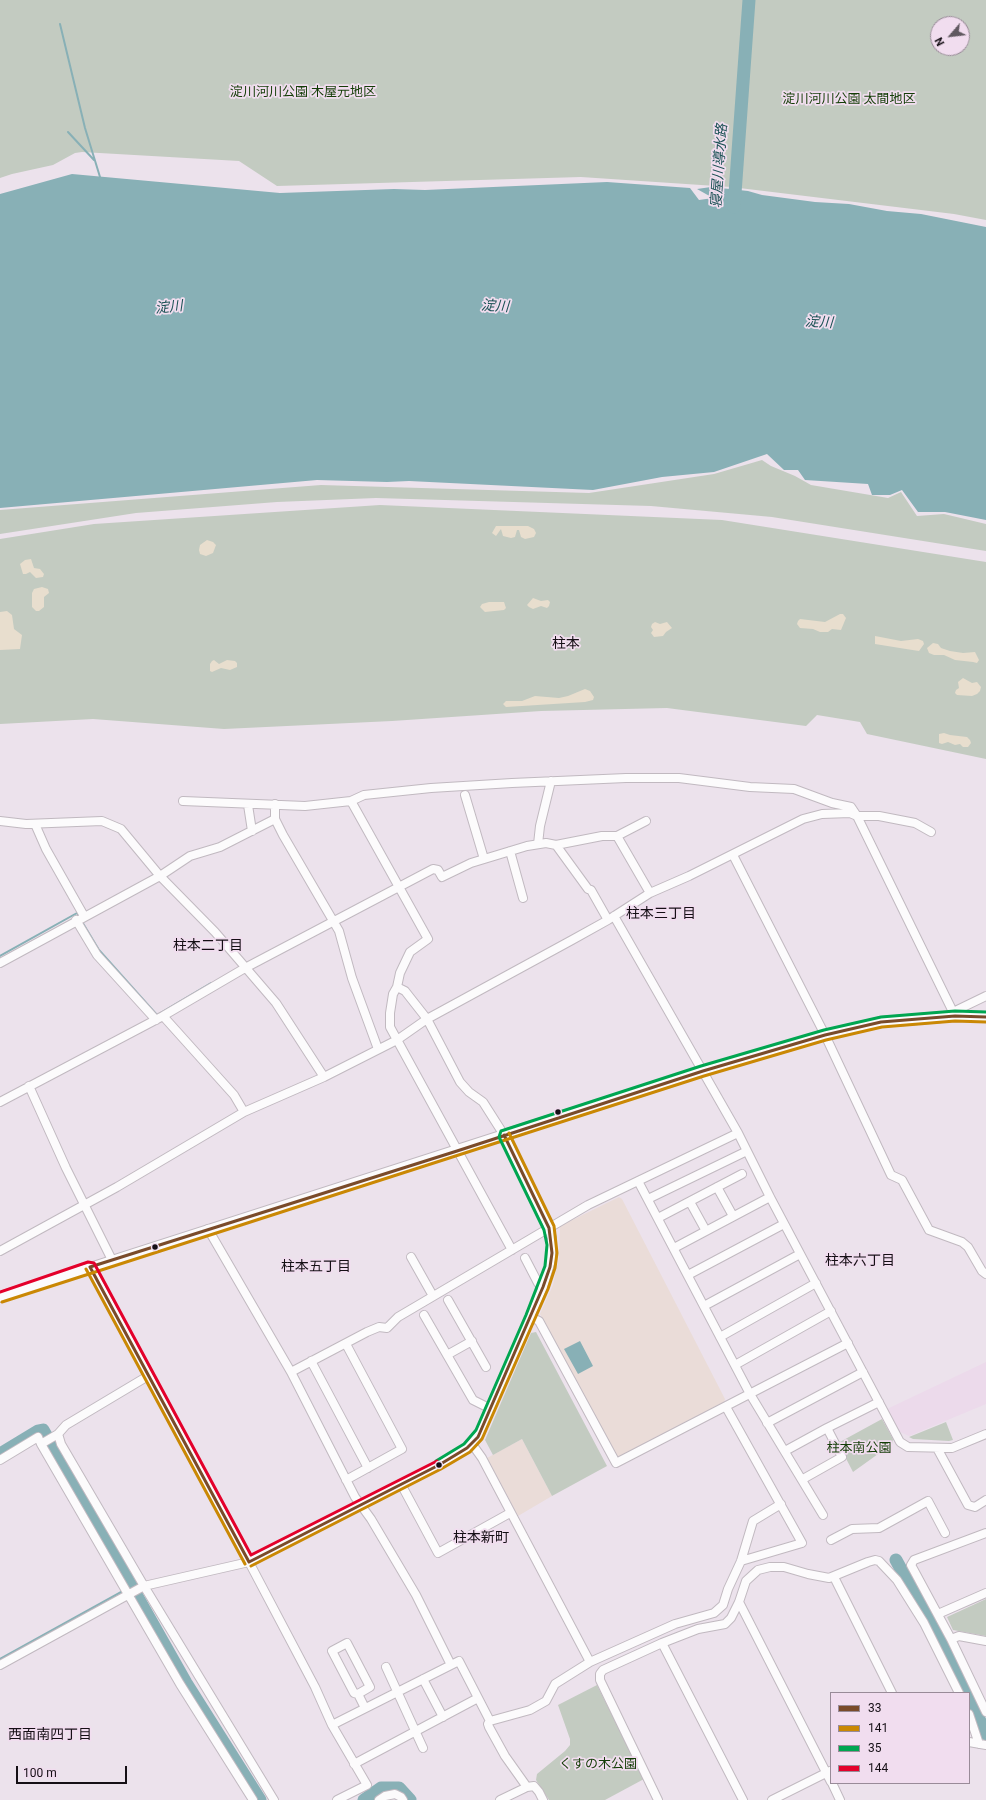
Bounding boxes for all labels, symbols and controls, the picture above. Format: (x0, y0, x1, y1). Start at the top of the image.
north arrow (930, 16, 970, 56)
text: N (932, 35, 947, 48)
park label: 淀川河川公園 木屋元地区 (230, 85, 376, 101)
park label: 淀川河川公園 太間地区 (782, 92, 916, 108)
water label: 寝屋川導水路 (709, 124, 731, 208)
water label: 淀川 (154, 298, 184, 318)
water label: 淀川 (481, 298, 509, 316)
water label: 淀川 (805, 314, 833, 332)
district label: 柱本 (552, 636, 580, 652)
district label: 柱本三丁目 (626, 906, 696, 922)
district label: 柱本二丁目 (173, 938, 243, 954)
unlabelled marker (553, 1107, 563, 1117)
unlabelled marker (150, 1242, 160, 1252)
district label: 柱本六丁目 (825, 1253, 895, 1269)
district label: 柱本五丁目 (281, 1259, 351, 1275)
park label: 柱本南公園 (827, 1441, 891, 1457)
unlabelled marker (434, 1460, 444, 1470)
district label: 柱本新町 (453, 1530, 509, 1546)
legend (830, 1692, 970, 1784)
text: 33 (868, 1701, 882, 1715)
text: 141 (868, 1721, 888, 1735)
district label: 西面南四丁目 (8, 1727, 92, 1743)
text: 35 (868, 1741, 882, 1755)
park label: くすの木公園 (559, 1757, 637, 1773)
scale bar (18, 1758, 129, 1784)
text: 144 (868, 1761, 888, 1775)
text: 100 m (23, 1766, 57, 1780)

